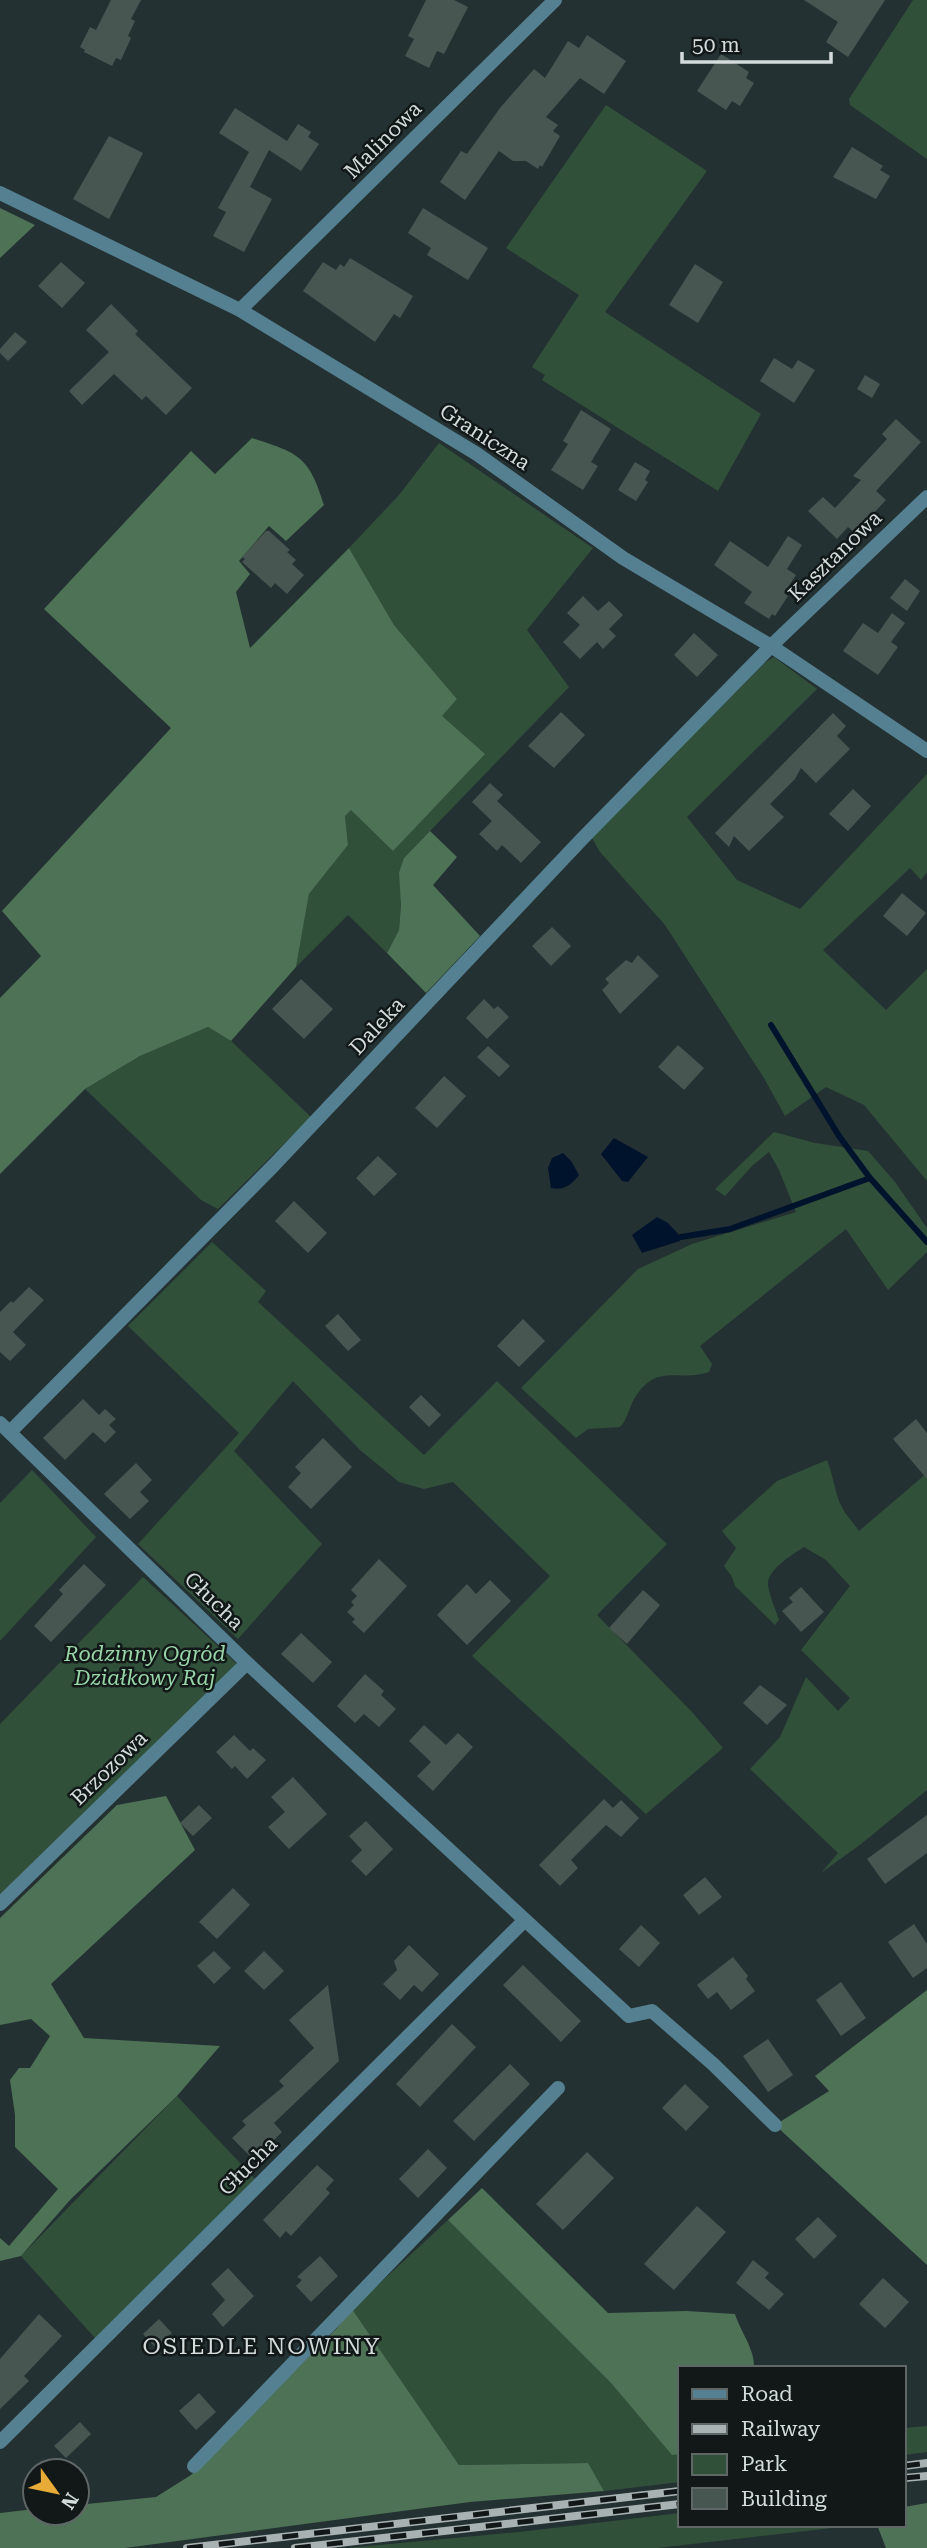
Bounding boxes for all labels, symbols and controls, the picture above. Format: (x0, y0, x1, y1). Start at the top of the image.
scale bar (682, 21, 831, 65)
text: 50 m (692, 33, 740, 57)
street label: Malinowa (340, 96, 427, 183)
street label: Graniczna (435, 399, 535, 475)
street label: Kasztanowa (784, 505, 887, 606)
street label: Daleka (345, 992, 410, 1060)
street label: Głucha (180, 1567, 249, 1635)
park label: Rodzinny Ogród Działkowy Raj (63, 1642, 226, 1690)
street label: Brzozowa (66, 1726, 152, 1810)
street label: Głucha (214, 2131, 283, 2200)
district label: OSIEDLE NOWINY (143, 2333, 381, 2360)
legend (678, 2366, 906, 2527)
text: Road (741, 2382, 793, 2406)
text: Railway (741, 2417, 821, 2441)
text: Park (741, 2452, 787, 2476)
north arrow (21, 2457, 91, 2527)
text: Building (741, 2487, 827, 2511)
text: N (56, 2489, 83, 2514)

